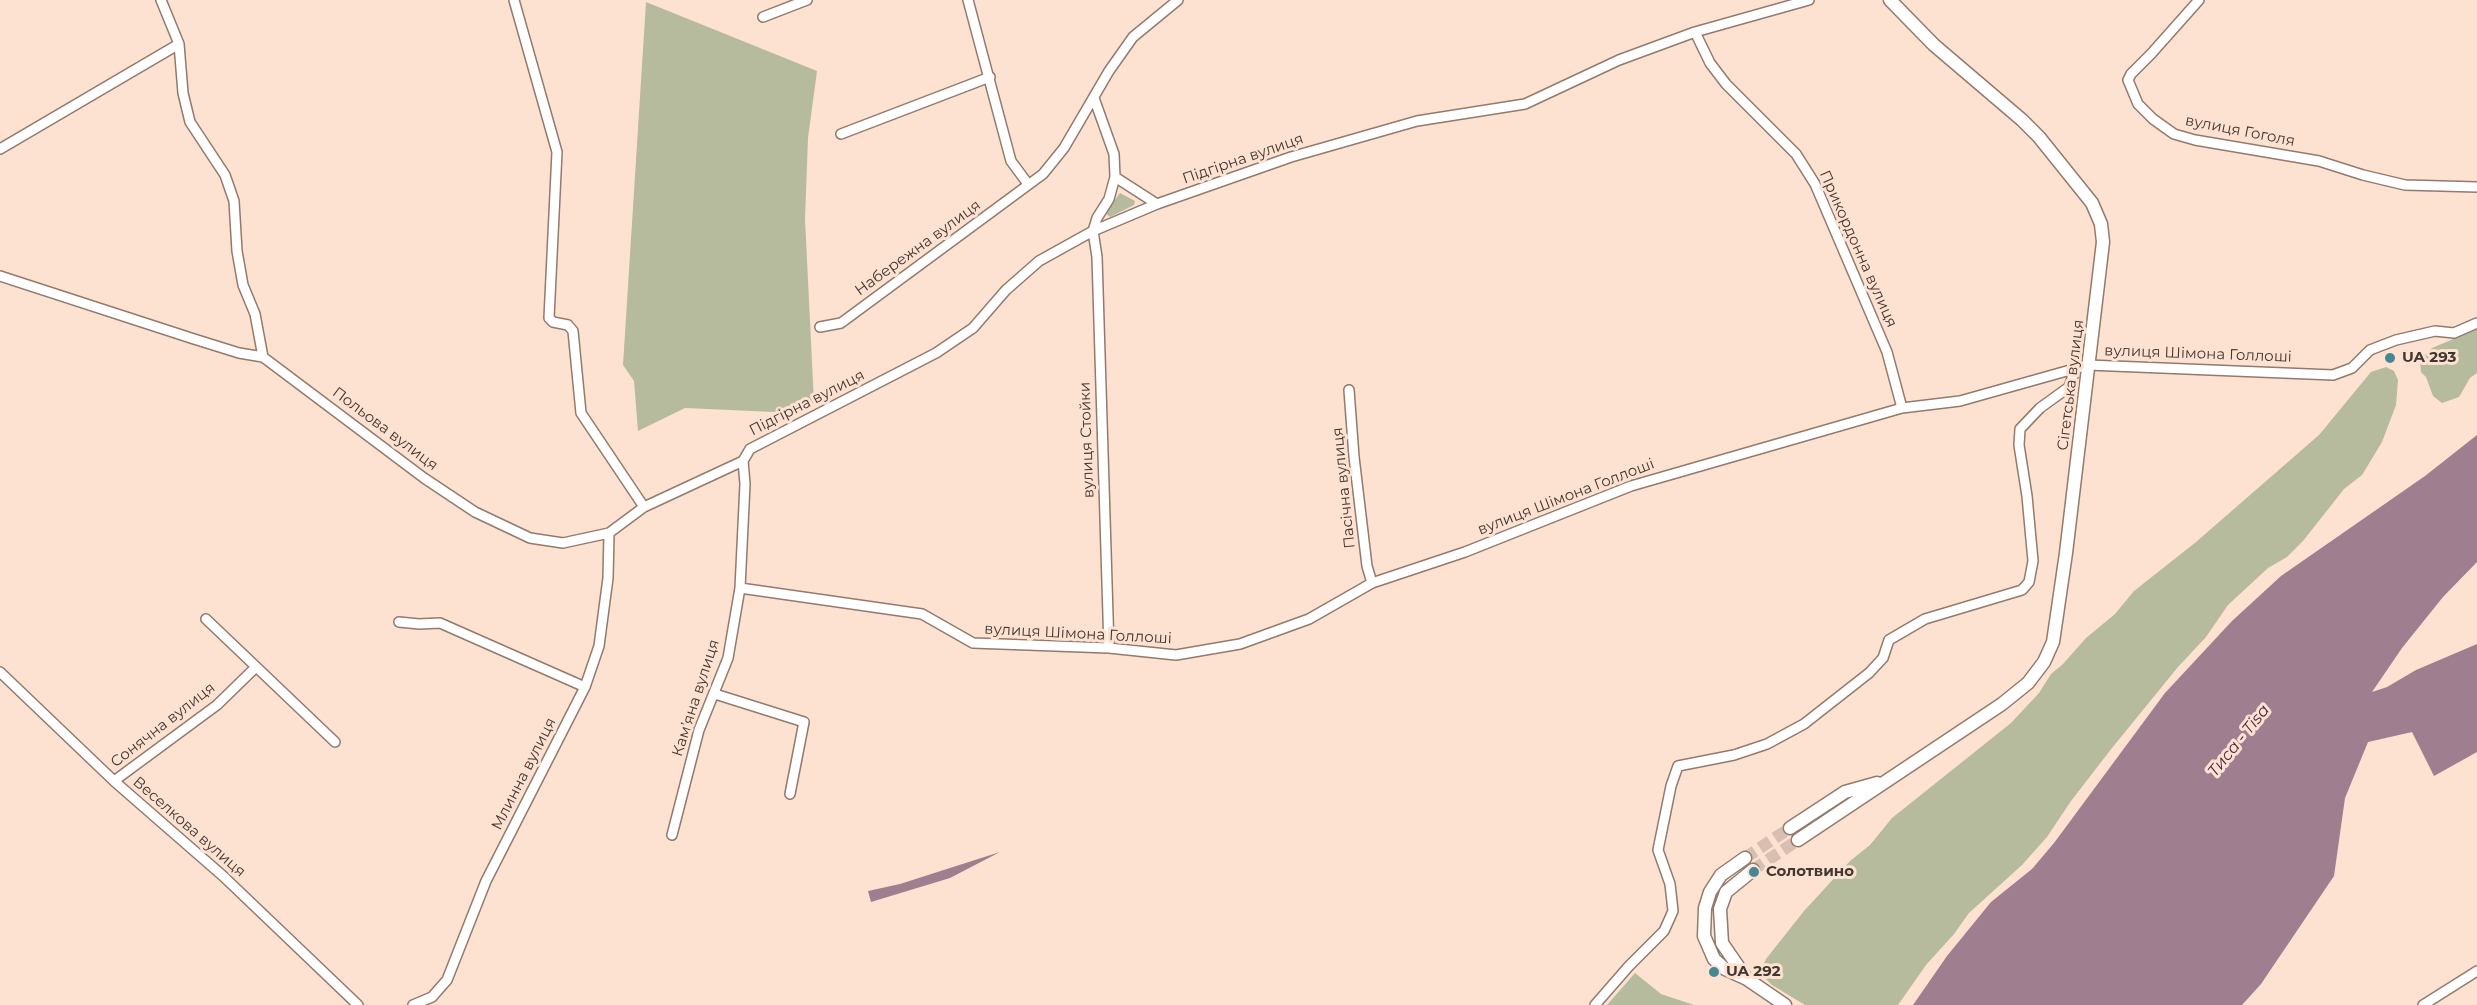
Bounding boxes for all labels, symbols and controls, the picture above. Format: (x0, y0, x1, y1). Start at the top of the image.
street label: вулиця Гоголя (2184, 112, 2296, 150)
street label: Підгірна вулиця (1180, 130, 1306, 188)
street label: Прикордонна вулиця (1815, 168, 1901, 330)
street label: Набережна вулиця (852, 196, 984, 300)
street label: Сігетська вулиця (2054, 319, 2088, 451)
street label: вулиця Шімона Голлоші (2104, 342, 2292, 366)
place label: UA 293 (2402, 349, 2456, 367)
marker: UA 293 (2383, 351, 2397, 365)
street label: Підгірна вулиця (746, 366, 868, 440)
street label: вулиця Стойки (1076, 382, 1098, 498)
street label: Польова вулиця (329, 383, 441, 475)
street label: Пасічна вулиця (1329, 427, 1359, 549)
street label: вулиця Шімона Голлоші (1475, 455, 1657, 539)
street label: вулиця Шімона Голлоші (984, 620, 1172, 648)
street label: Камʼяна вулиця (669, 637, 723, 759)
street label: Сонячна вулиця (107, 679, 219, 771)
water label: Тиса - Tisa (2204, 701, 2274, 781)
street label: Млинна вулиця (488, 715, 560, 833)
street label: Веселкова вулиця (129, 773, 249, 881)
place label: Солотвино (1766, 863, 1854, 881)
marker: Солотвино (1747, 865, 1761, 879)
place label: UA 292 (1726, 963, 1781, 981)
marker: UA 292 (1707, 965, 1721, 979)

